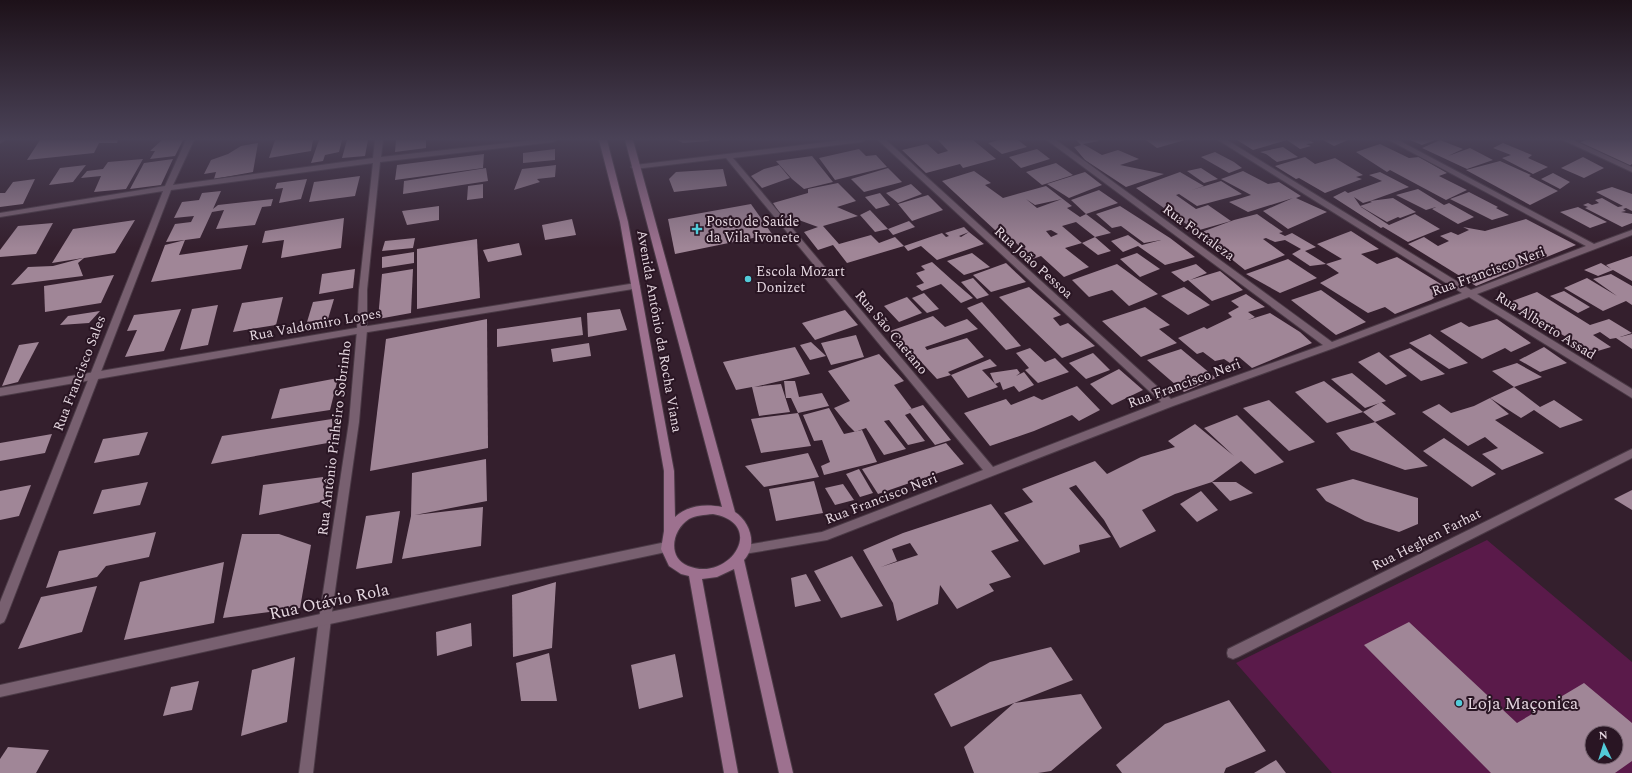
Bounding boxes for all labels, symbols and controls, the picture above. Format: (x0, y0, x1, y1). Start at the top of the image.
street label: Rua Fortaleza (1158, 199, 1239, 266)
place label: Posto de Saúde da Vila Ivonete (706, 211, 800, 248)
street label: Rua João Pessoa (989, 221, 1078, 304)
marker: Posto de Saúde da Vila Ivonete (691, 223, 703, 235)
street label: Avenida Antônio da Rocha Viana (631, 228, 688, 434)
street label: Rua Francisco Neri (1429, 241, 1548, 302)
place label: Escola Mozart Donizet (756, 261, 845, 298)
marker: Escola Mozart Donizet (743, 274, 753, 284)
street label: Rua São Caetano (850, 286, 933, 379)
street label: Rua Alberto Assad (1491, 286, 1600, 365)
street label: Rua Valdomiro Lopes (247, 303, 383, 346)
street label: Rua Francisco Sales (48, 312, 111, 434)
street label: Rua Antônio Pinheiro Sobrinho (312, 339, 357, 537)
street label: Rua Francisco Neri (1125, 353, 1244, 414)
street label: Rua Francisco Neri (822, 467, 941, 530)
street label: Rua Heghen Farhat (1368, 503, 1485, 576)
street label: Rua Otávio Rola (267, 576, 392, 627)
place label: Loja Maçonica (1467, 691, 1579, 717)
marker: Loja Maçonica (1454, 698, 1464, 708)
north arrow (1584, 725, 1624, 765)
text: N (1598, 727, 1608, 744)

